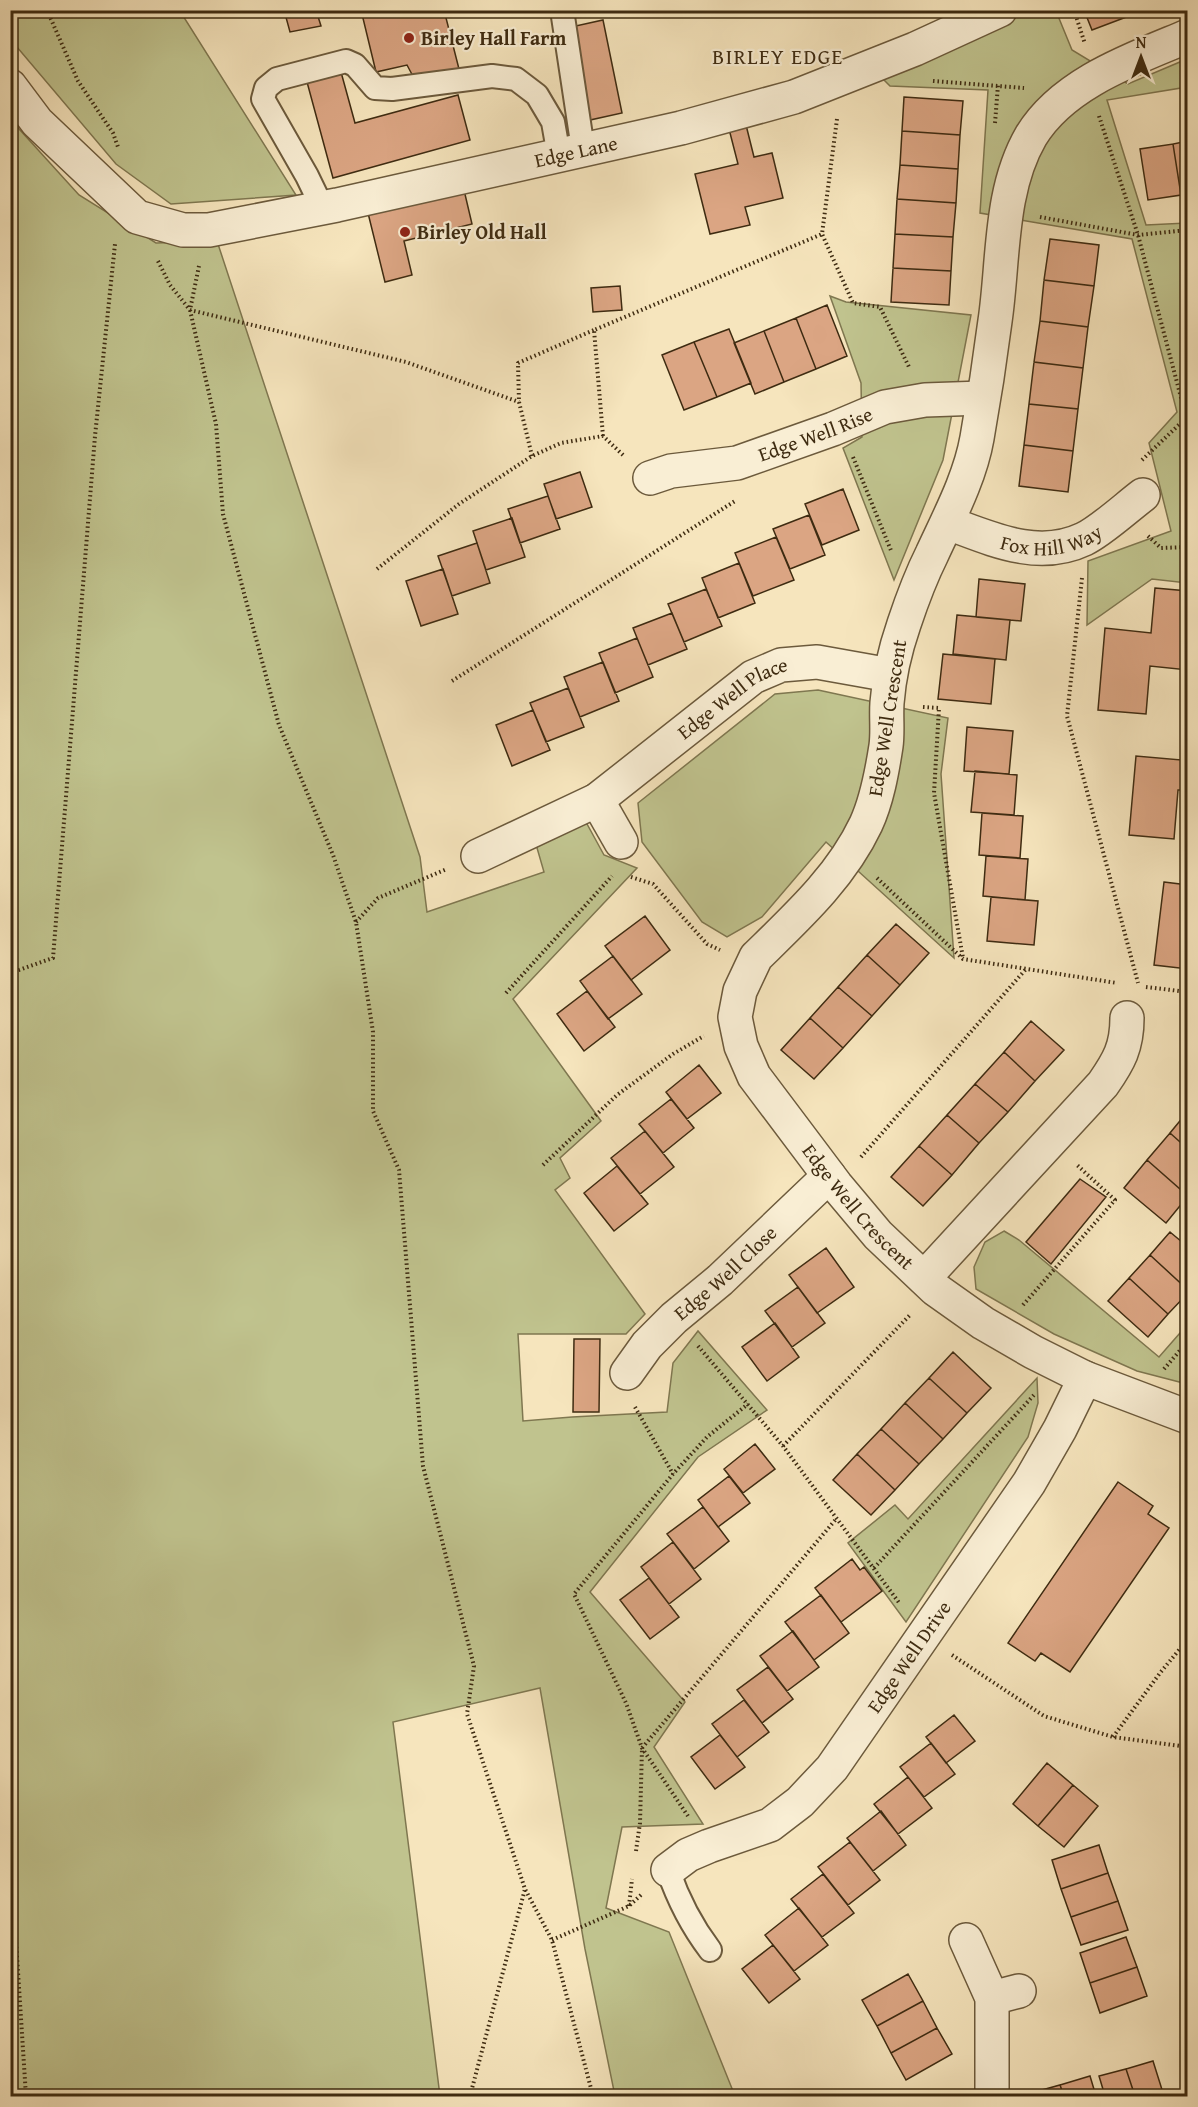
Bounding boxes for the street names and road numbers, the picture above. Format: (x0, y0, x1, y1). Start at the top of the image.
street label: Edge Lane (531, 128, 620, 174)
street label: Edge Well Rise (754, 399, 877, 468)
street label: Fox Hill Way (997, 517, 1108, 562)
street label: Edge Well Crescent (860, 637, 913, 798)
street label: Edge Well Place (671, 650, 788, 746)
street label: Edge Well Crescent (796, 1137, 921, 1276)
street label: Edge Well Close (667, 1218, 783, 1327)
street label: Edge Well Drive (859, 1595, 958, 1719)

